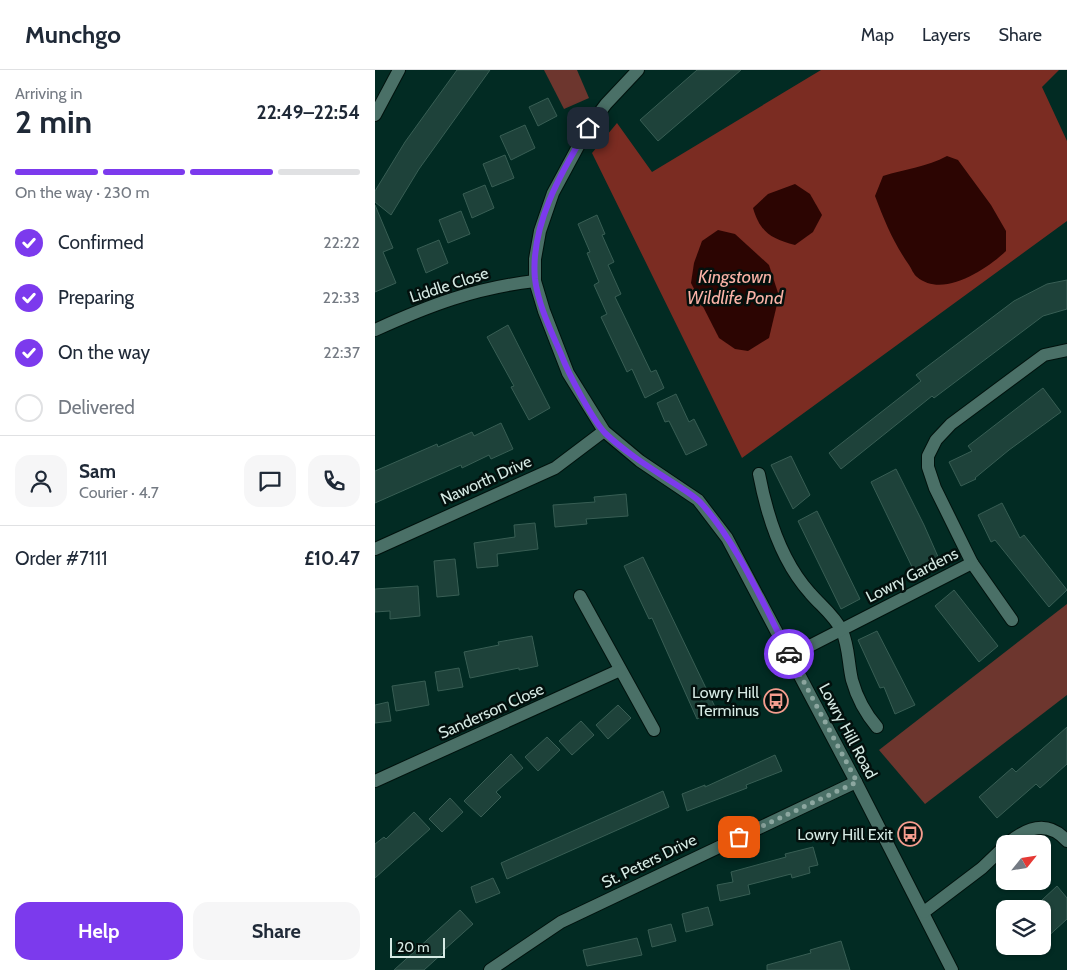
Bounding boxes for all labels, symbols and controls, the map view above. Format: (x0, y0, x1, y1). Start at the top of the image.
text: Munchgo (25, 20, 121, 49)
text: Map (861, 24, 894, 46)
text: Layers (922, 24, 971, 46)
text: Share (999, 24, 1042, 46)
text: Arriving in (15, 84, 82, 103)
text: 22:49–22:54 (257, 101, 360, 124)
text: 2 min (15, 102, 92, 141)
pin (567, 107, 609, 149)
icon: home (574, 114, 602, 142)
text: On the way · 230 m (15, 183, 149, 202)
icon: check (15, 229, 43, 257)
text: Confirmed (58, 231, 144, 254)
text: 22:22 (323, 233, 360, 252)
street label: Liddle Close (407, 263, 491, 307)
water label: Kingstown Wildlife Pond (687, 266, 784, 309)
icon: check (15, 284, 43, 312)
text: Preparing (58, 286, 134, 309)
text: 22:33 (323, 288, 360, 307)
icon: check (15, 339, 43, 367)
text: On the way (58, 341, 150, 364)
text: 22:37 (323, 343, 360, 362)
text: Delivered (58, 396, 135, 419)
street label: Naworth Drive (438, 451, 534, 509)
button: person (15, 455, 67, 507)
button: chat (244, 455, 296, 507)
button: phone (308, 455, 360, 507)
text: Sam (79, 460, 116, 483)
text: Courier · 4.7 (79, 483, 159, 502)
street label: Lowry Gardens (863, 543, 962, 606)
text: Order #7111 (15, 547, 107, 570)
text: £10.47 (304, 547, 360, 570)
courier (764, 629, 814, 679)
icon: car (775, 640, 803, 668)
street label: Sanderson Close (435, 679, 547, 743)
street label: Lowry Hill Road (815, 680, 881, 782)
place label: Lowry Hill Terminus (692, 683, 759, 720)
bus stop icon: Lowry Hill Terminus (763, 688, 789, 714)
pin (718, 816, 760, 858)
bus stop icon: Lowry Hill Exit (897, 821, 923, 847)
icon: bag (725, 823, 753, 851)
place label: Lowry Hill Exit (797, 825, 894, 844)
street label: St. Peters Drive (598, 830, 700, 892)
north arrow (996, 835, 1051, 890)
map controls (996, 835, 1051, 955)
button: layers (996, 900, 1051, 955)
button: Help (15, 902, 183, 960)
button: Share (193, 902, 360, 960)
scale bar (390, 935, 445, 958)
text: 20 m (397, 938, 430, 956)

